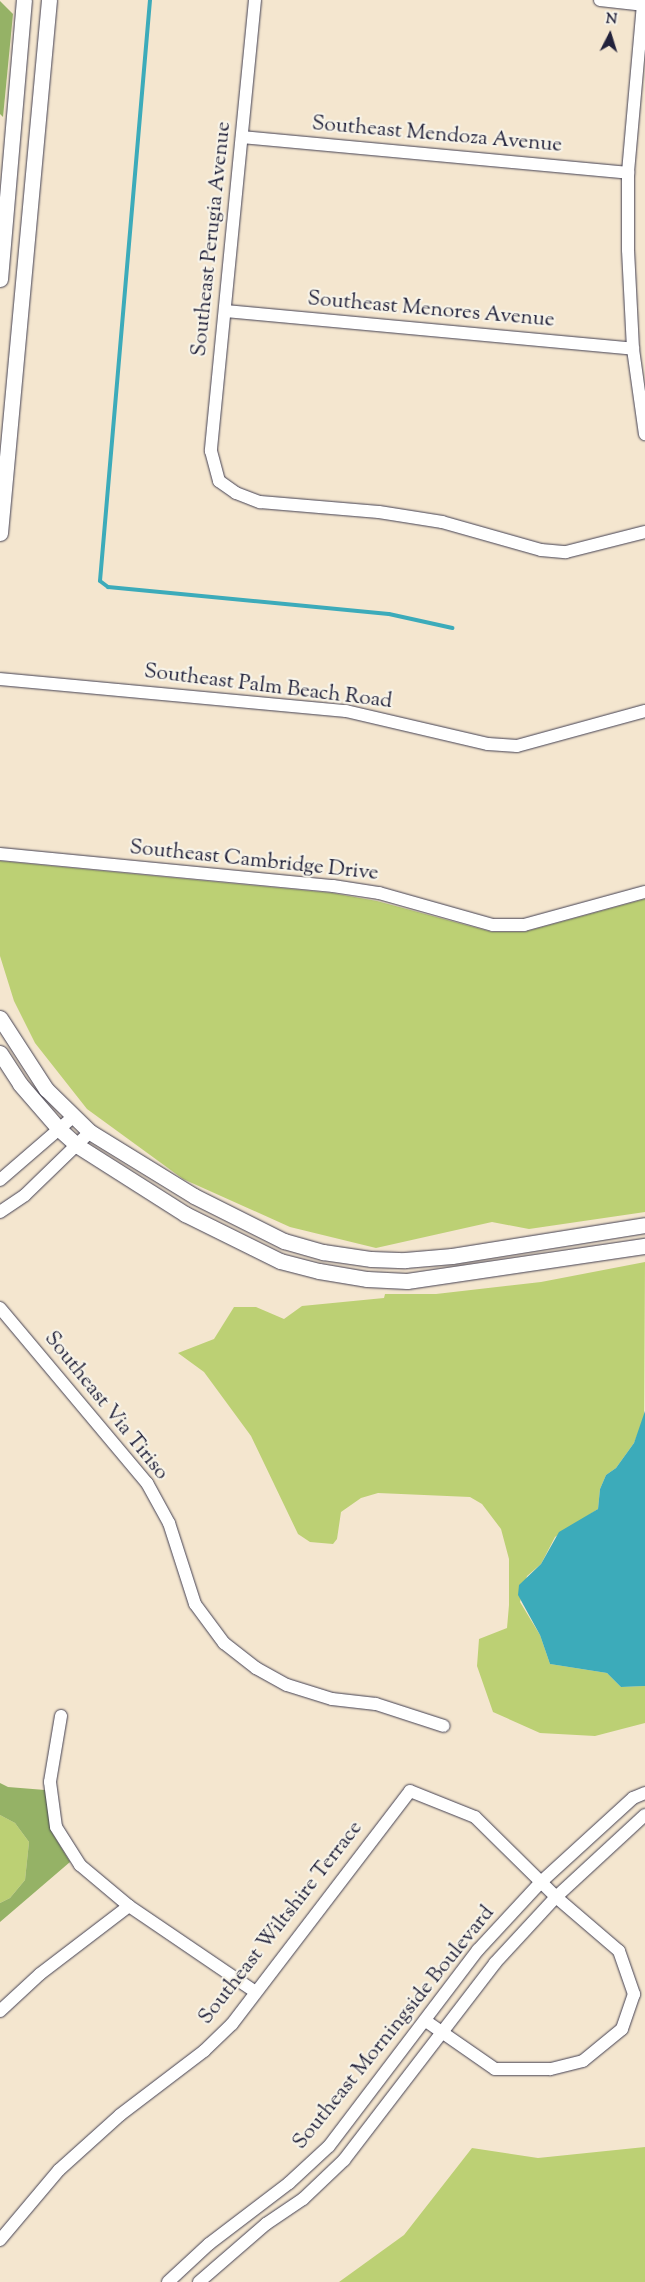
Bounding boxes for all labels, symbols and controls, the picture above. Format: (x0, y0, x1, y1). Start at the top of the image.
north arrow (585, 10, 635, 60)
text: N (605, 10, 618, 31)
street label: Southeast Mendoza Avenue (311, 112, 563, 158)
street label: Southeast Perugia Avenue (187, 120, 237, 358)
street label: Southeast Menores Avenue (306, 287, 556, 333)
street label: Southeast Palm Beach Road (143, 659, 393, 715)
street label: Southeast Cambridge Drive (128, 835, 380, 887)
street label: Southeast Via Tiriso (38, 1327, 174, 1485)
street label: Southeast Wiltshire Terrace (194, 1816, 368, 2030)
street label: Southeast Morningside Boulevard (288, 1901, 500, 2155)

